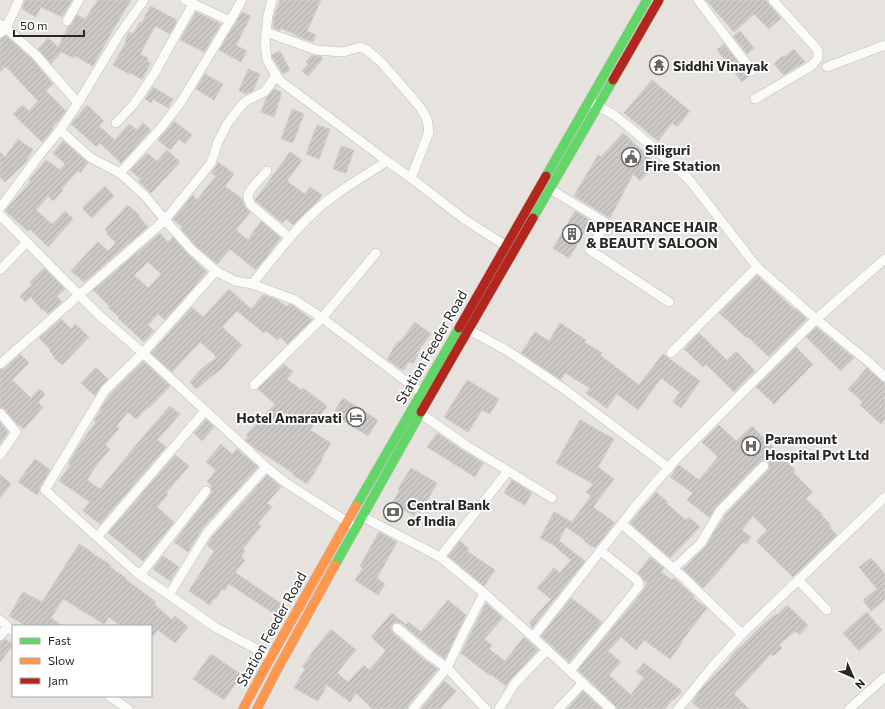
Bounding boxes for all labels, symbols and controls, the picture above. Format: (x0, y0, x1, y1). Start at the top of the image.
scale bar (14, 12, 84, 38)
text: 50 m (20, 18, 48, 32)
temple icon: Siddhi Vinayak (648, 54, 670, 76)
place label: Siddhi Vinayak (673, 57, 768, 74)
place label: Siliguri Fire Station (645, 141, 720, 174)
public building icon: Siliguri Fire Station (620, 146, 642, 168)
place label: APPEARANCE HAIR & BEAUTY SALOON (586, 218, 718, 251)
building icon: APPEARANCE HAIR & BEAUTY SALOON (561, 223, 583, 245)
street label: Station Feeder Road (392, 287, 470, 407)
hotel icon: Hotel Amaravati (345, 406, 367, 428)
place label: Hotel Amaravati (236, 409, 342, 426)
place label: Paramount Hospital Pvt Ltd (765, 430, 869, 463)
hospital icon: Paramount Hospital Pvt Ltd (740, 435, 762, 457)
place label: Central Bank of India (407, 496, 490, 529)
bank icon: Central Bank of India (382, 501, 404, 523)
street label: Station Feeder Road (232, 569, 310, 689)
legend (12, 625, 152, 697)
text: Fast (48, 633, 71, 647)
text: Slow (48, 653, 75, 667)
north arrow (833, 657, 873, 697)
text: Jam (48, 673, 68, 688)
text: N (853, 677, 868, 692)

